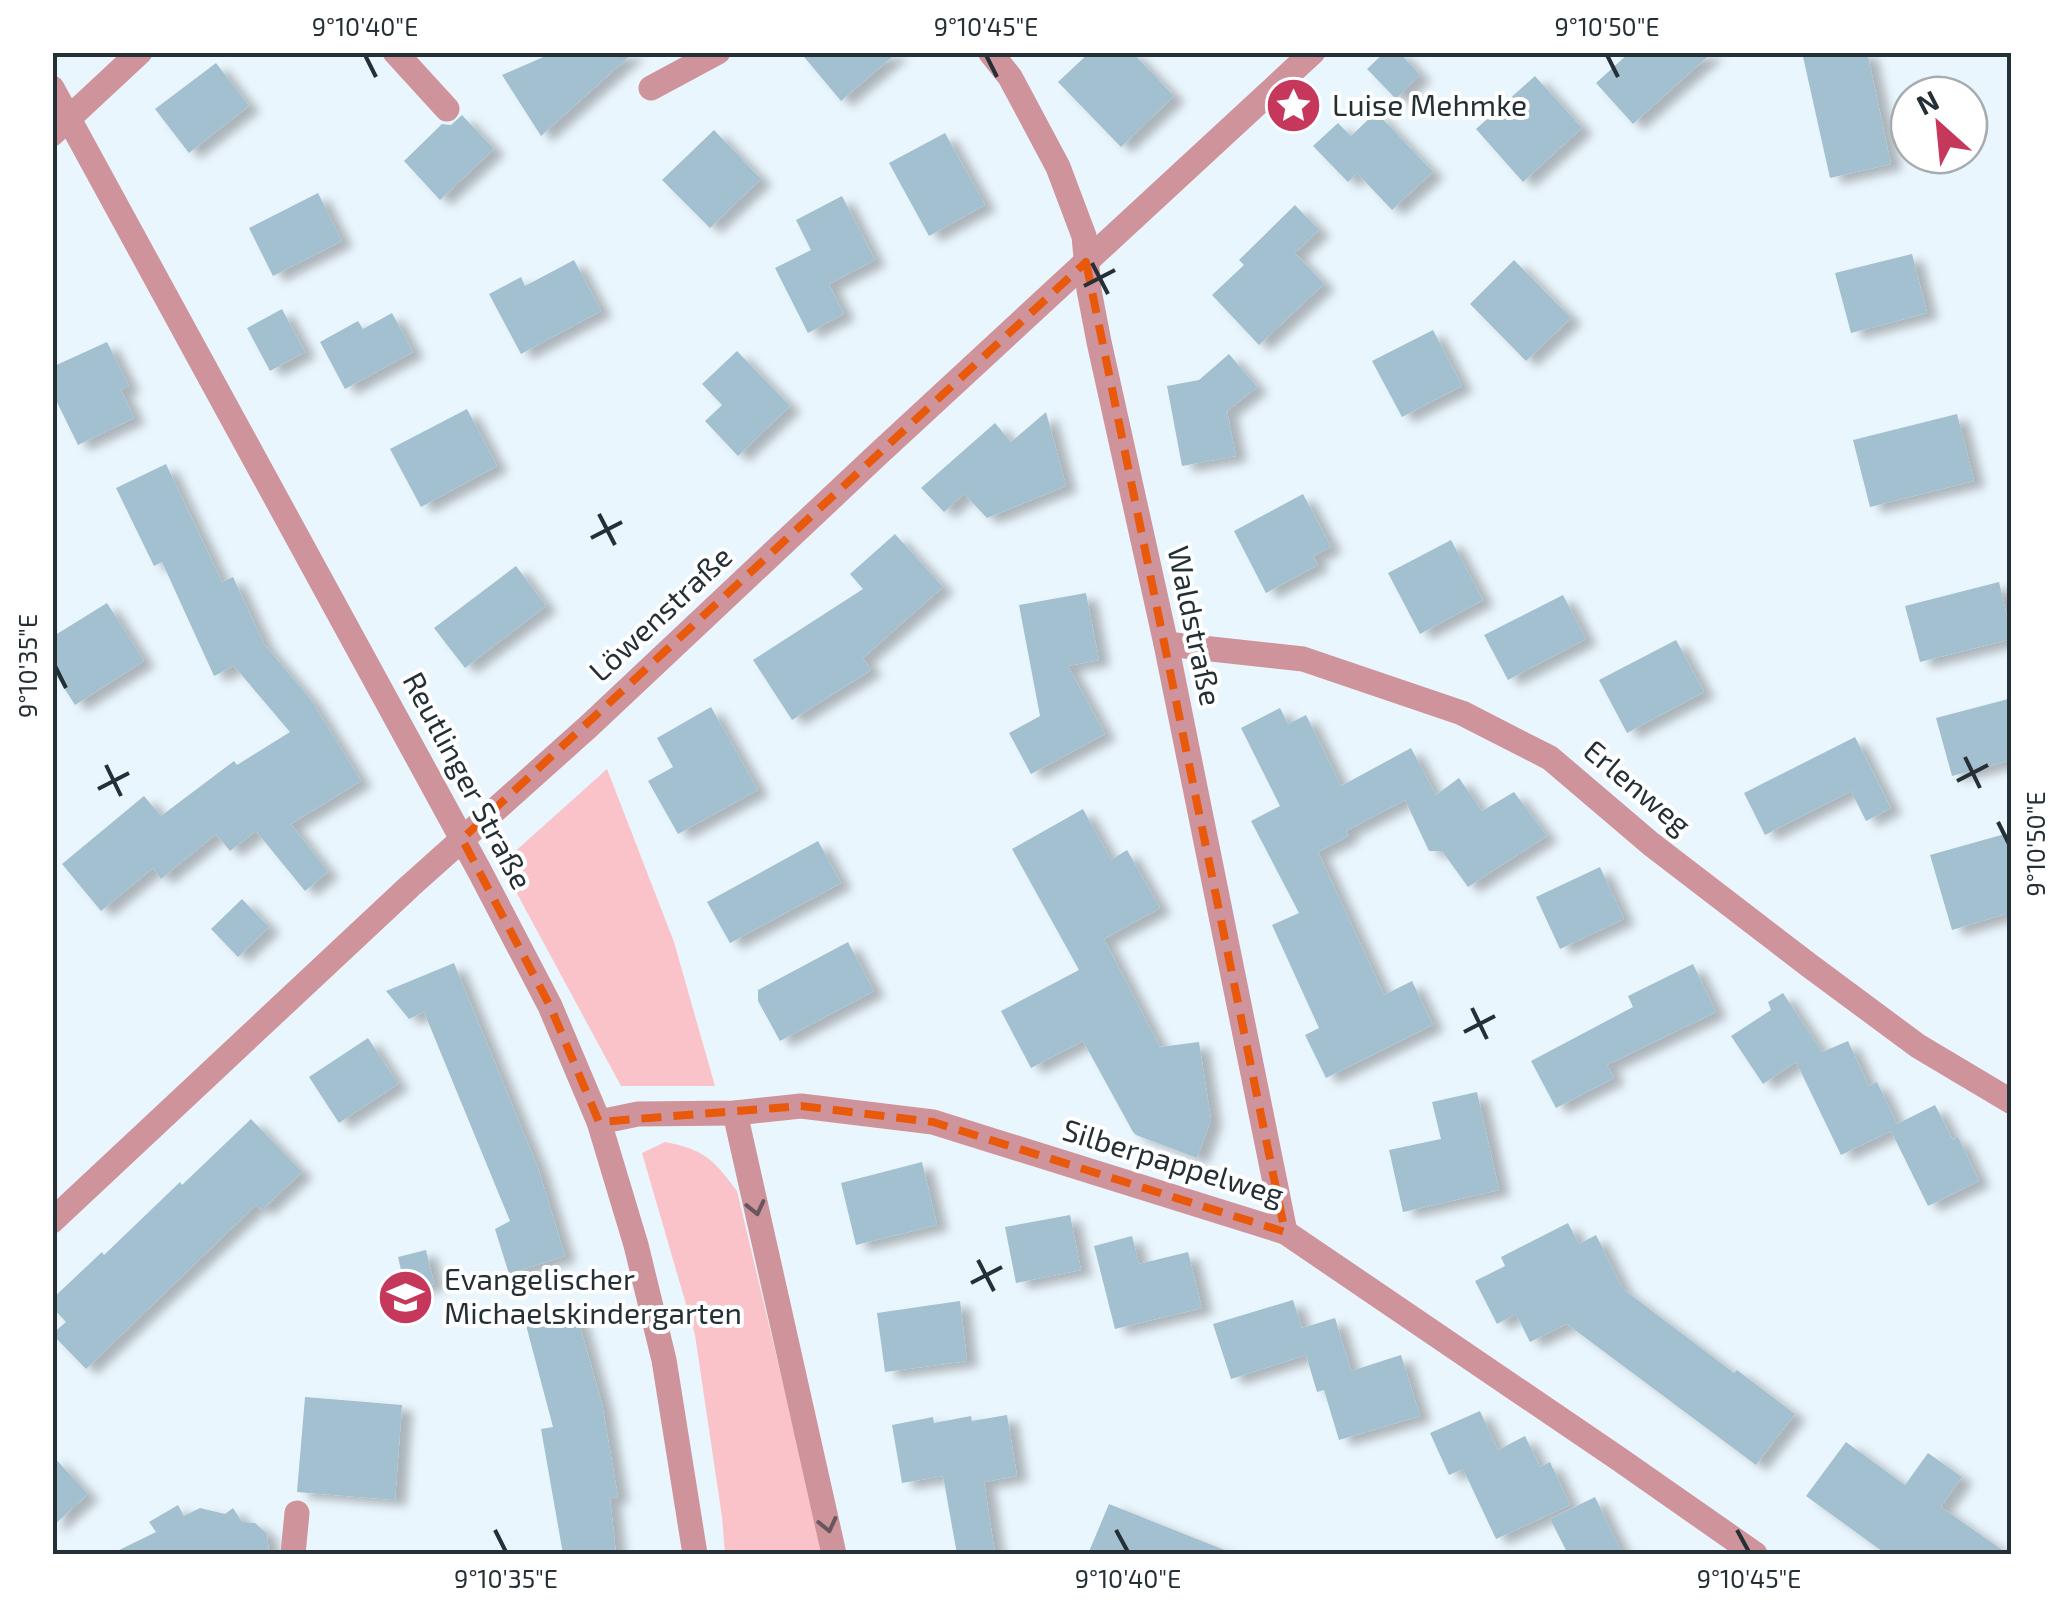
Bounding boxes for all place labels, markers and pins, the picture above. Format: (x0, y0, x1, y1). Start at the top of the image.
place icon: Luise Mehmke (1263, 76, 1323, 136)
place label: Luise Mehmke (1332, 86, 1527, 122)
place label: Evangelischer Michaelskindergarten (444, 1260, 742, 1330)
school or university icon: Evangelischer Michaelskindergarten (375, 1267, 435, 1327)

